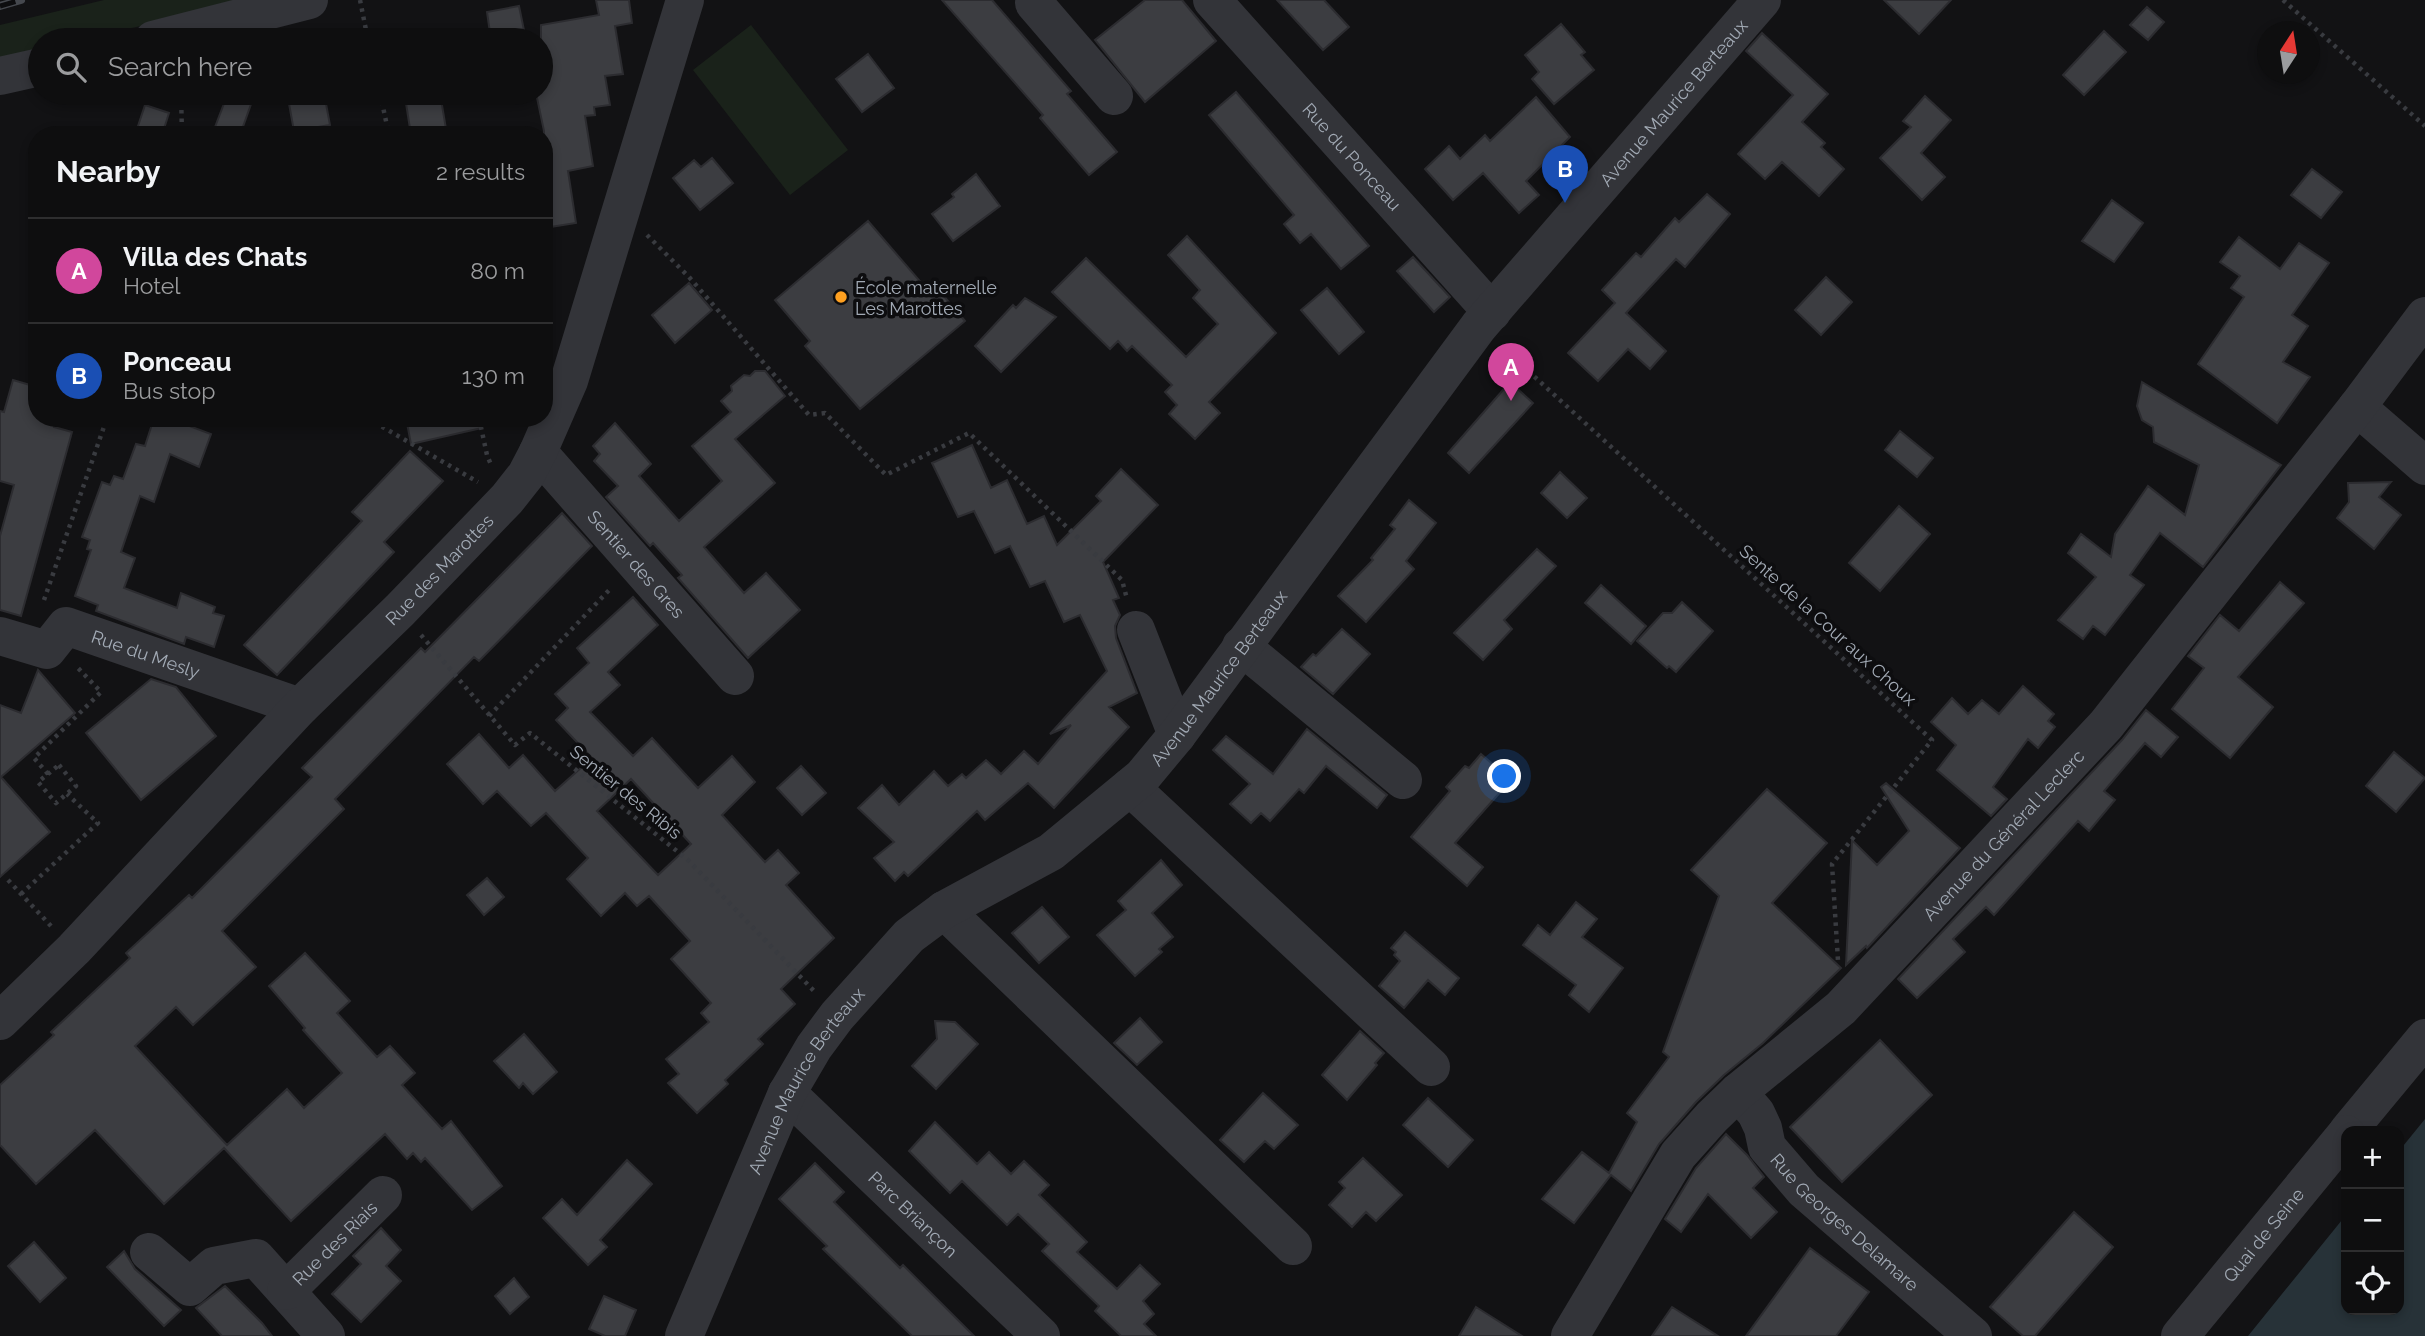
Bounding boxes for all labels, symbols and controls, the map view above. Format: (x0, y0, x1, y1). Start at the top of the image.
street label: Avenue Maurice Berteaux (1595, 15, 1751, 190)
north arrow (2257, 21, 2320, 84)
search box (28, 28, 553, 105)
icon: search (52, 48, 90, 86)
text: Search here (108, 52, 252, 82)
street label: Rue du Ponceau (1299, 98, 1406, 214)
pin: B (1542, 145, 1588, 203)
text: Nearby (56, 154, 160, 189)
text: 2 results (436, 158, 525, 185)
text: Villa des Chats (123, 242, 307, 272)
text: A (71, 257, 87, 284)
text: 80 m (470, 257, 525, 284)
text: Hotel (123, 272, 181, 299)
place label: École maternelle Les Marottes (855, 276, 997, 319)
marker: École maternelle Les Marottes (833, 289, 849, 305)
pin: A (1488, 343, 1534, 401)
text: Ponceau (123, 347, 231, 377)
text: B (71, 362, 87, 389)
text: 130 m (462, 362, 525, 389)
text: Bus stop (123, 377, 215, 404)
street label: Sentier des Gres (584, 506, 689, 622)
street label: Rue des Marottes (381, 509, 497, 629)
street label: Sente de la Cour aux Choux (1735, 540, 1921, 710)
street label: Avenue Maurice Berteaux (1146, 586, 1291, 770)
street label: Rue du Mesly (89, 625, 203, 682)
street label: Sentier des Ribis (566, 741, 686, 844)
street label: Avenue du Général Leclerc (1918, 745, 2088, 925)
your location (1487, 759, 1521, 793)
street label: Avenue Maurice Berteaux (743, 983, 868, 1177)
map controls (2341, 1126, 2404, 1315)
button: + (2341, 1126, 2404, 1189)
street label: Rue Georges Delamare (1766, 1149, 1924, 1295)
street label: Parc Briançon (865, 1167, 962, 1261)
street label: Quai de Seine (2218, 1183, 2308, 1286)
button: − (2341, 1189, 2404, 1252)
street label: Rue des Riais (288, 1197, 381, 1290)
button: locate (2341, 1252, 2404, 1315)

